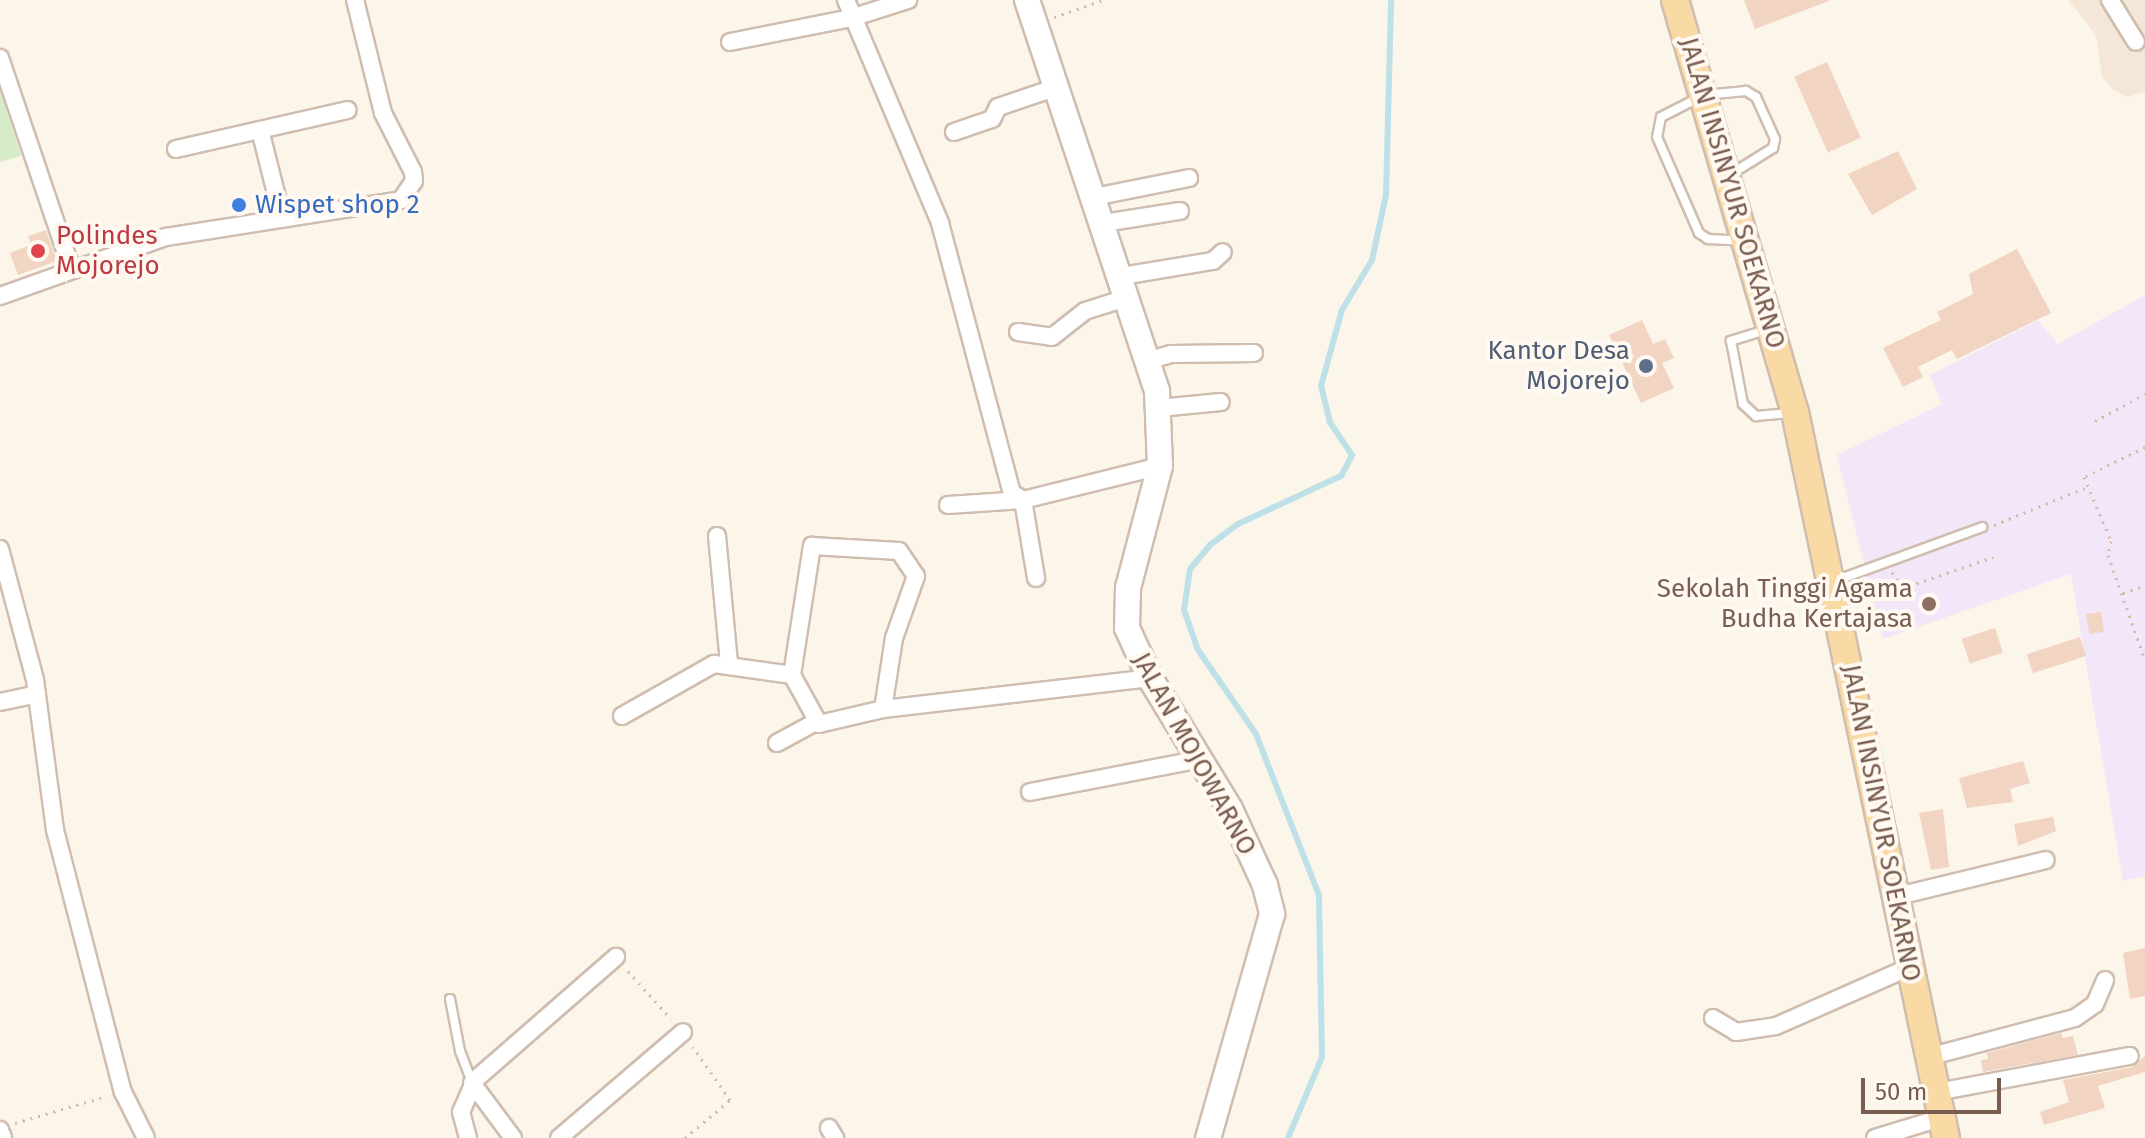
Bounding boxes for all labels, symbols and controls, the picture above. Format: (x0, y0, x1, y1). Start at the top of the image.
street label: JALAN INSINYUR SOEKARNO (1673, 34, 1791, 352)
place label: Wispet shop 2 (255, 189, 420, 221)
marker: Wispet shop 2 (230, 196, 248, 214)
place label: Polindes Mojorejo (56, 220, 160, 282)
marker: Polindes Mojorejo (27, 240, 49, 262)
place label: Kantor Desa Mojorejo (1487, 335, 1630, 396)
marker: Kantor Desa Mojorejo (1637, 357, 1655, 375)
place label: Sekolah Tinggi Agama Budha Kertajasa (1657, 573, 1913, 634)
marker: Sekolah Tinggi Agama Budha Kertajasa (1920, 595, 1938, 613)
street label: JALAN MOJOWARNO (1125, 647, 1263, 861)
street label: JALAN INSINYUR SOEKARNO (1835, 662, 1927, 984)
scale bar (1865, 1062, 2005, 1112)
text: 50 m (1875, 1078, 1927, 1106)

